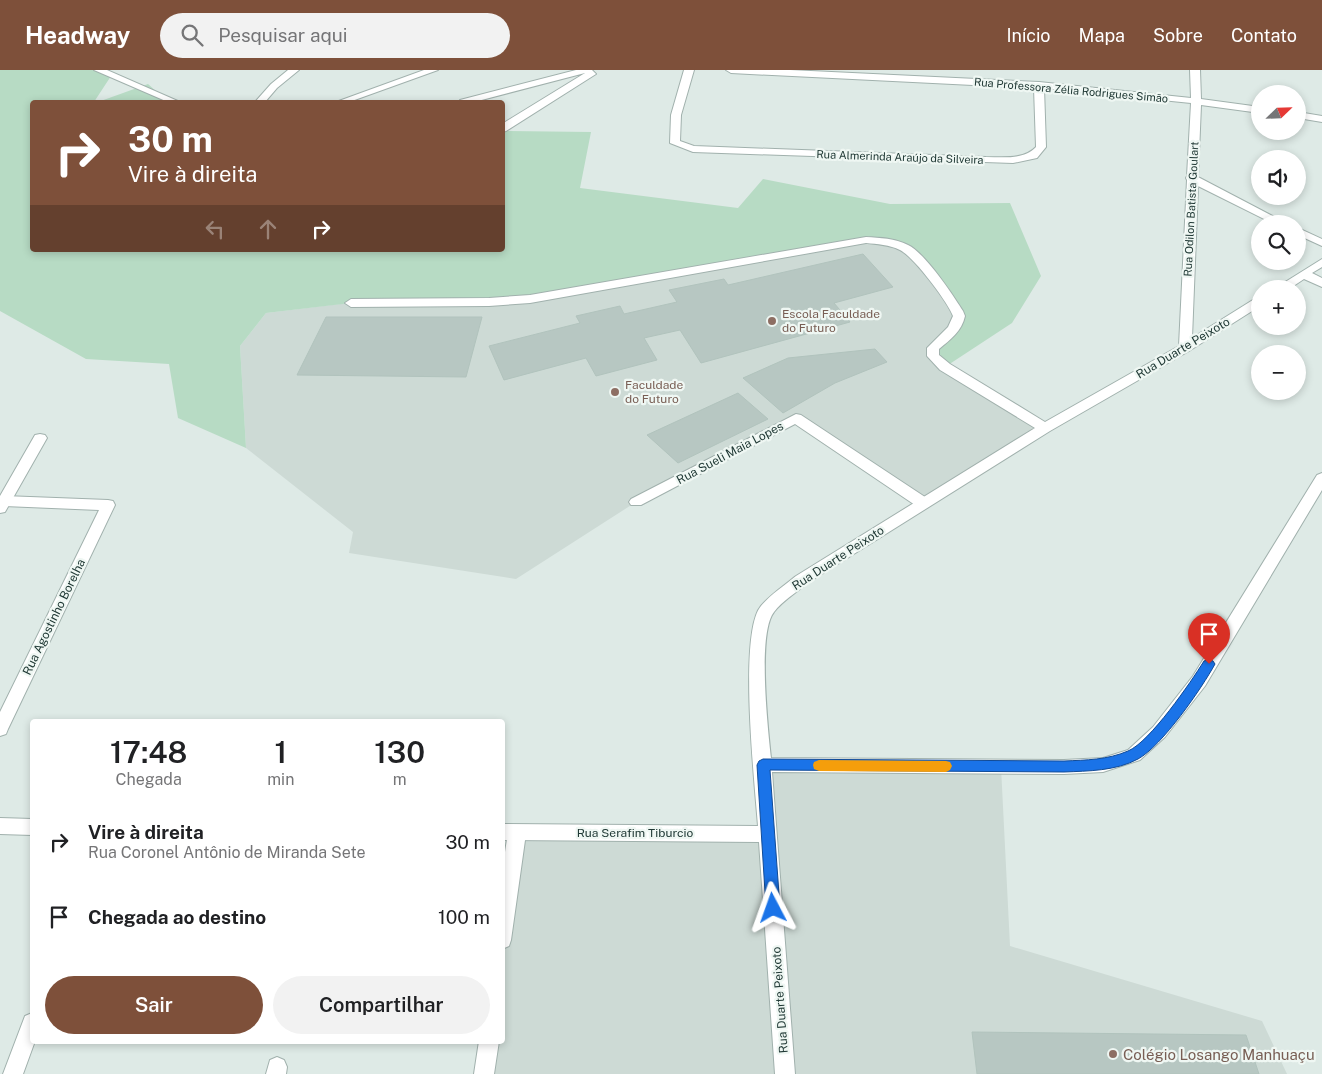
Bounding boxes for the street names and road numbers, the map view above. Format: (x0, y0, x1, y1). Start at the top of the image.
street label: Rua Professora Zélia Rodrigues Simão (973, 76, 1169, 104)
street label: Rua Odilon Batista Goulart (1181, 141, 1201, 277)
street label: Rua Almerinda Araújo da Silveira (816, 148, 984, 166)
street label: Rua Duarte Peixoto (1134, 314, 1233, 381)
street label: Rua Sueli Maia Lopes (674, 419, 786, 487)
street label: Rua Duarte Peixoto (789, 523, 887, 593)
street label: Rua Agostinho Borelha (20, 557, 88, 677)
street label: Rua Serafim Tiburcio (577, 826, 693, 840)
street label: Rua Duarte Peixoto (769, 946, 791, 1054)

